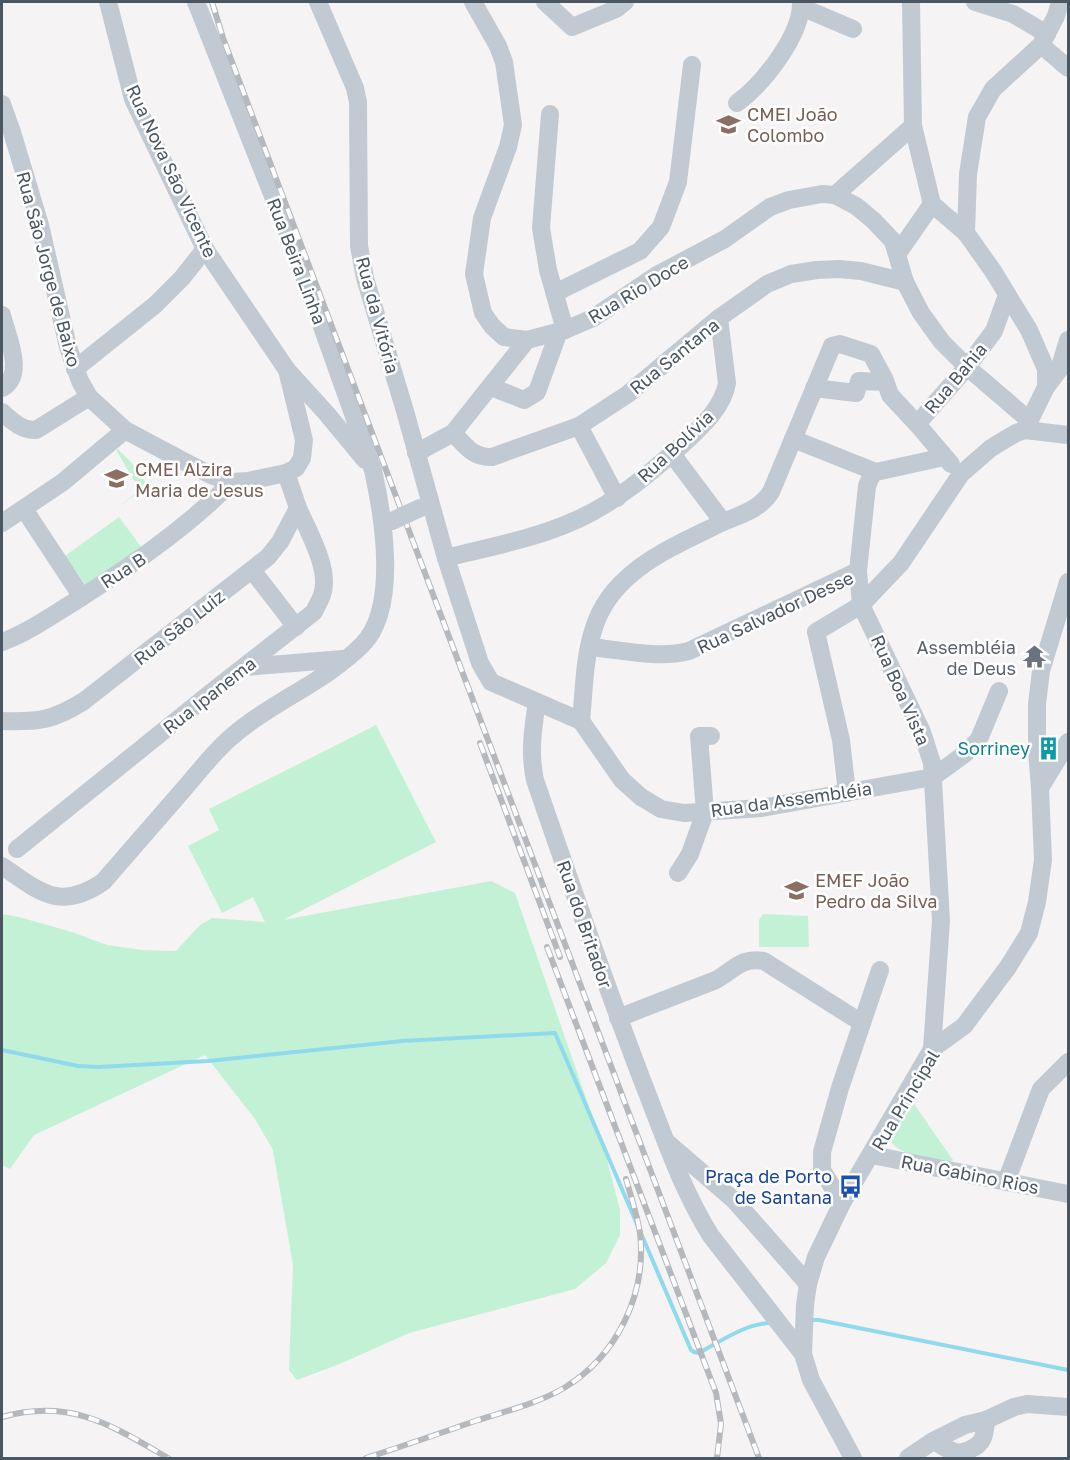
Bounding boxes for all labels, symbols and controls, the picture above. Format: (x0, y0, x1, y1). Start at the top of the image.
street label: Rua Nova São Vicente (122, 81, 222, 261)
place label: CMEI João Colombo (747, 103, 838, 146)
school or university icon: CMEI João Colombo (716, 111, 742, 137)
street label: Rua São Jorge de Baixo (12, 169, 86, 369)
street label: Rua Beira Linha (263, 195, 331, 327)
street label: Rua Rio Doce (584, 250, 692, 328)
street label: Rua da Vitória (352, 254, 404, 376)
street label: Rua Santana (625, 313, 723, 399)
street label: Rua Bahia (919, 338, 991, 418)
street label: Rua Bolívia (632, 405, 718, 487)
place label: CMEI Alzira Maria de Jesus (135, 458, 264, 501)
school or university icon: CMEI Alzira Maria de Jesus (104, 466, 130, 492)
street label: Rua B (96, 547, 150, 593)
street label: Rua Salvador Desse (693, 566, 857, 658)
street label: Rua São Luiz (129, 585, 229, 669)
street label: Rua Boa Vista (867, 631, 935, 749)
place label: Assembléia de Deus (916, 636, 1016, 679)
temple icon: Assembléia de Deus (1021, 644, 1047, 670)
street label: Rua Ipanema (158, 652, 260, 738)
building icon: Sorriney (1035, 735, 1061, 761)
place label: Sorriney (958, 737, 1030, 759)
street label: Rua da Assembléia (709, 777, 873, 821)
street label: Rua do Britador (553, 857, 617, 991)
place label: EMEF João Pedro da Silva (815, 869, 937, 912)
school or university icon: EMEF João Pedro da Silva (784, 877, 810, 903)
street label: Rua Principal (866, 1045, 944, 1154)
street label: Rua Gabino Rios (899, 1150, 1041, 1198)
place label: Praça de Porto de Santana (705, 1165, 832, 1208)
bus stop icon: Praça de Porto de Santana (837, 1173, 863, 1199)

